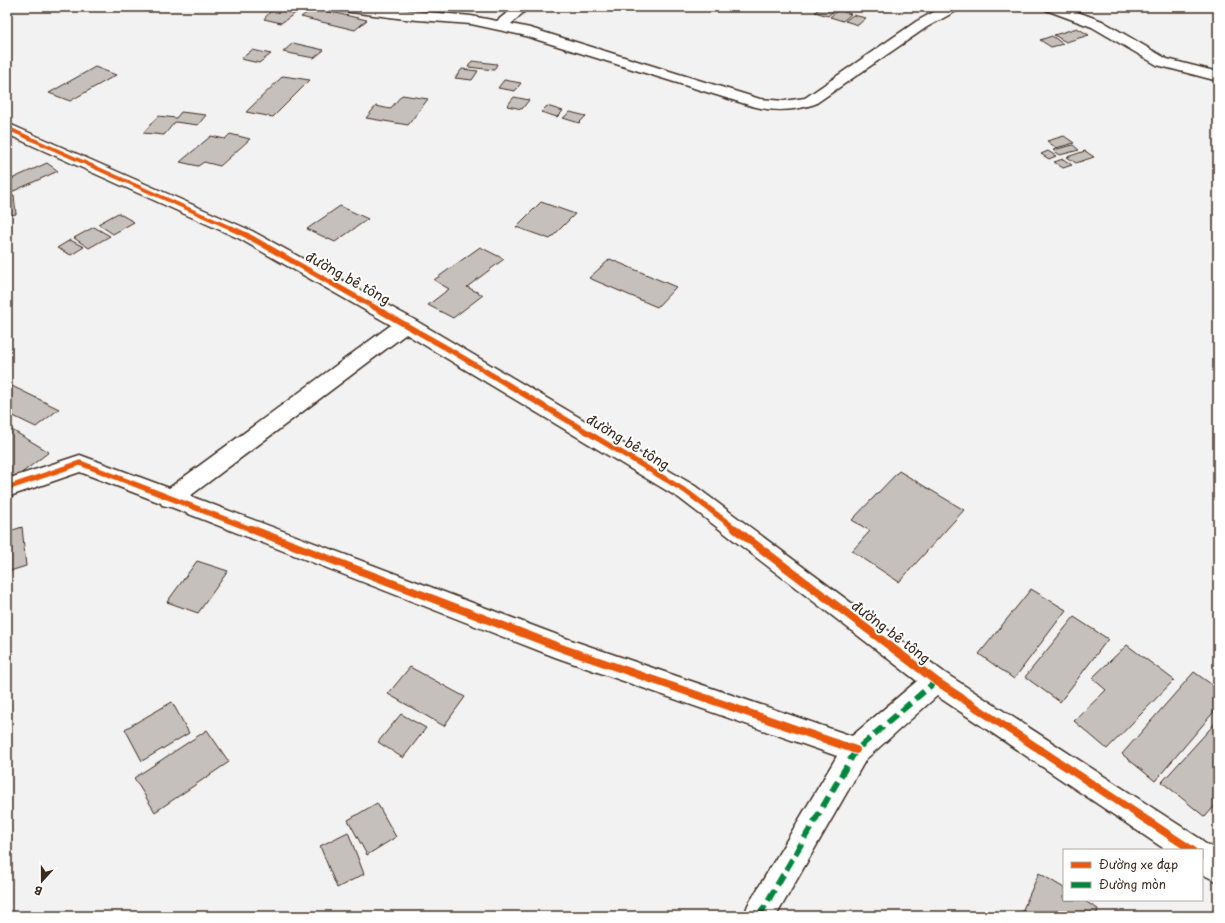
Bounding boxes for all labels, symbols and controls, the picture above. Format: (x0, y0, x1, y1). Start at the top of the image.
street label: đường bê tông (302, 246, 395, 310)
street label: đường bê tông (582, 408, 674, 475)
street label: đường bê tông (847, 595, 935, 668)
legend (1063, 849, 1203, 901)
text: Đường xe đạp (1099, 855, 1178, 873)
north arrow (22, 861, 62, 901)
text: Đường mòn (1099, 875, 1166, 893)
text: B (31, 881, 45, 900)

